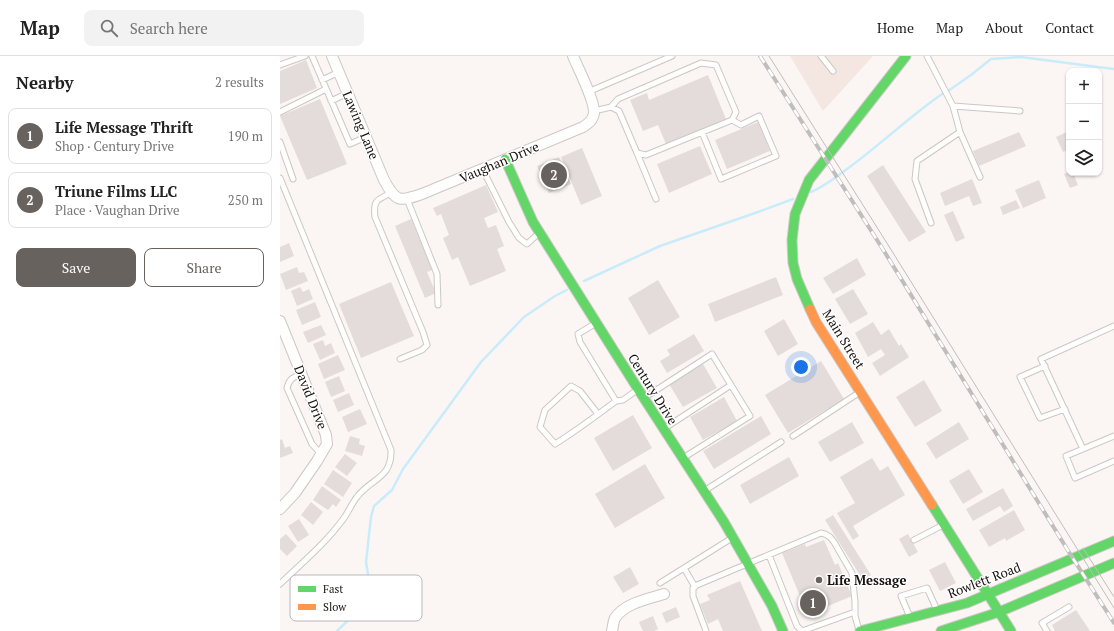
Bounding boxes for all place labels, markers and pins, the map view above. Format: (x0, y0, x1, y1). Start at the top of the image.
pin: 2 (541, 160, 567, 190)
place label: Life Message (827, 571, 906, 589)
marker: Life Message (814, 575, 824, 585)
pin: 1 (800, 588, 826, 618)

